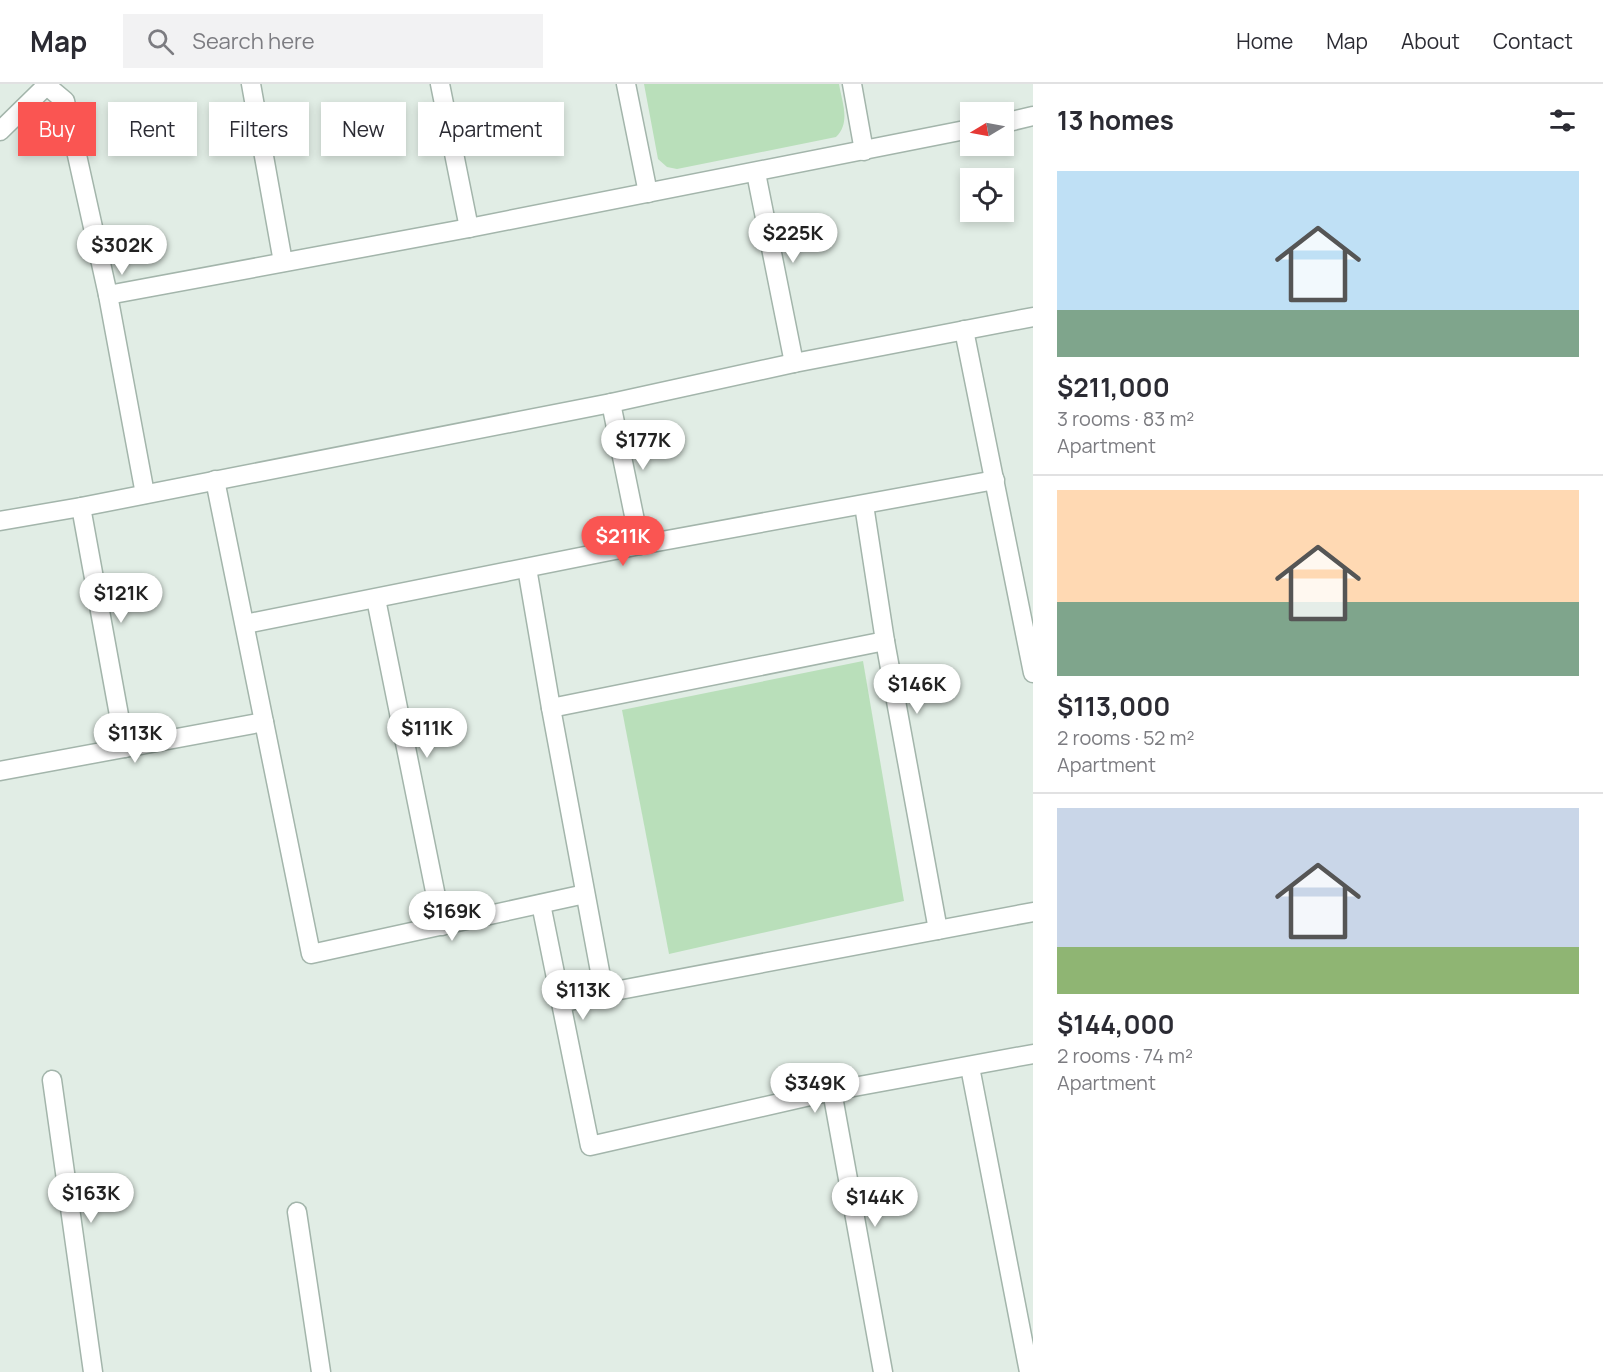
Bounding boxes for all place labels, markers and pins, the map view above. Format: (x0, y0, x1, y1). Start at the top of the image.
pin: $225K (751, 213, 835, 264)
pin: $302K (80, 225, 164, 276)
pin: $177K (601, 420, 685, 471)
pin: $211K (581, 516, 665, 567)
pin: $121K (79, 573, 163, 624)
pin: $146K (875, 664, 959, 715)
pin: $111K (385, 708, 469, 759)
pin: $113K (93, 713, 177, 764)
pin: $169K (410, 891, 494, 942)
pin: $113K (541, 970, 625, 1021)
pin: $349K (773, 1063, 857, 1114)
pin: $163K (49, 1173, 133, 1224)
pin: $144K (833, 1177, 917, 1228)

